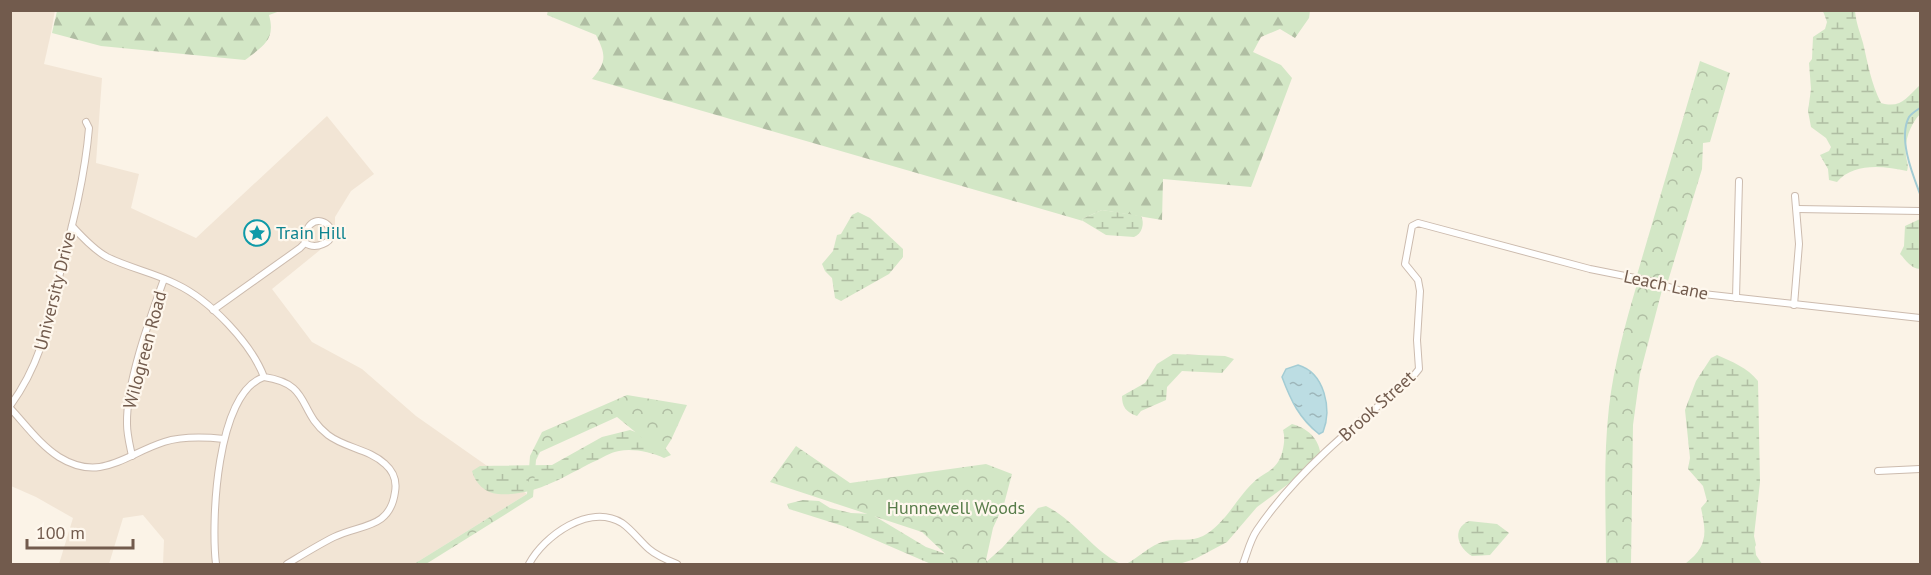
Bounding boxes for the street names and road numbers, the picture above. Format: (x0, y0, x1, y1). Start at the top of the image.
street label: University Drive (29, 229, 80, 353)
street label: Leach Lane (1622, 264, 1711, 305)
street label: Wilogreen Road (118, 288, 171, 411)
street label: Brook Street (1334, 365, 1420, 446)

